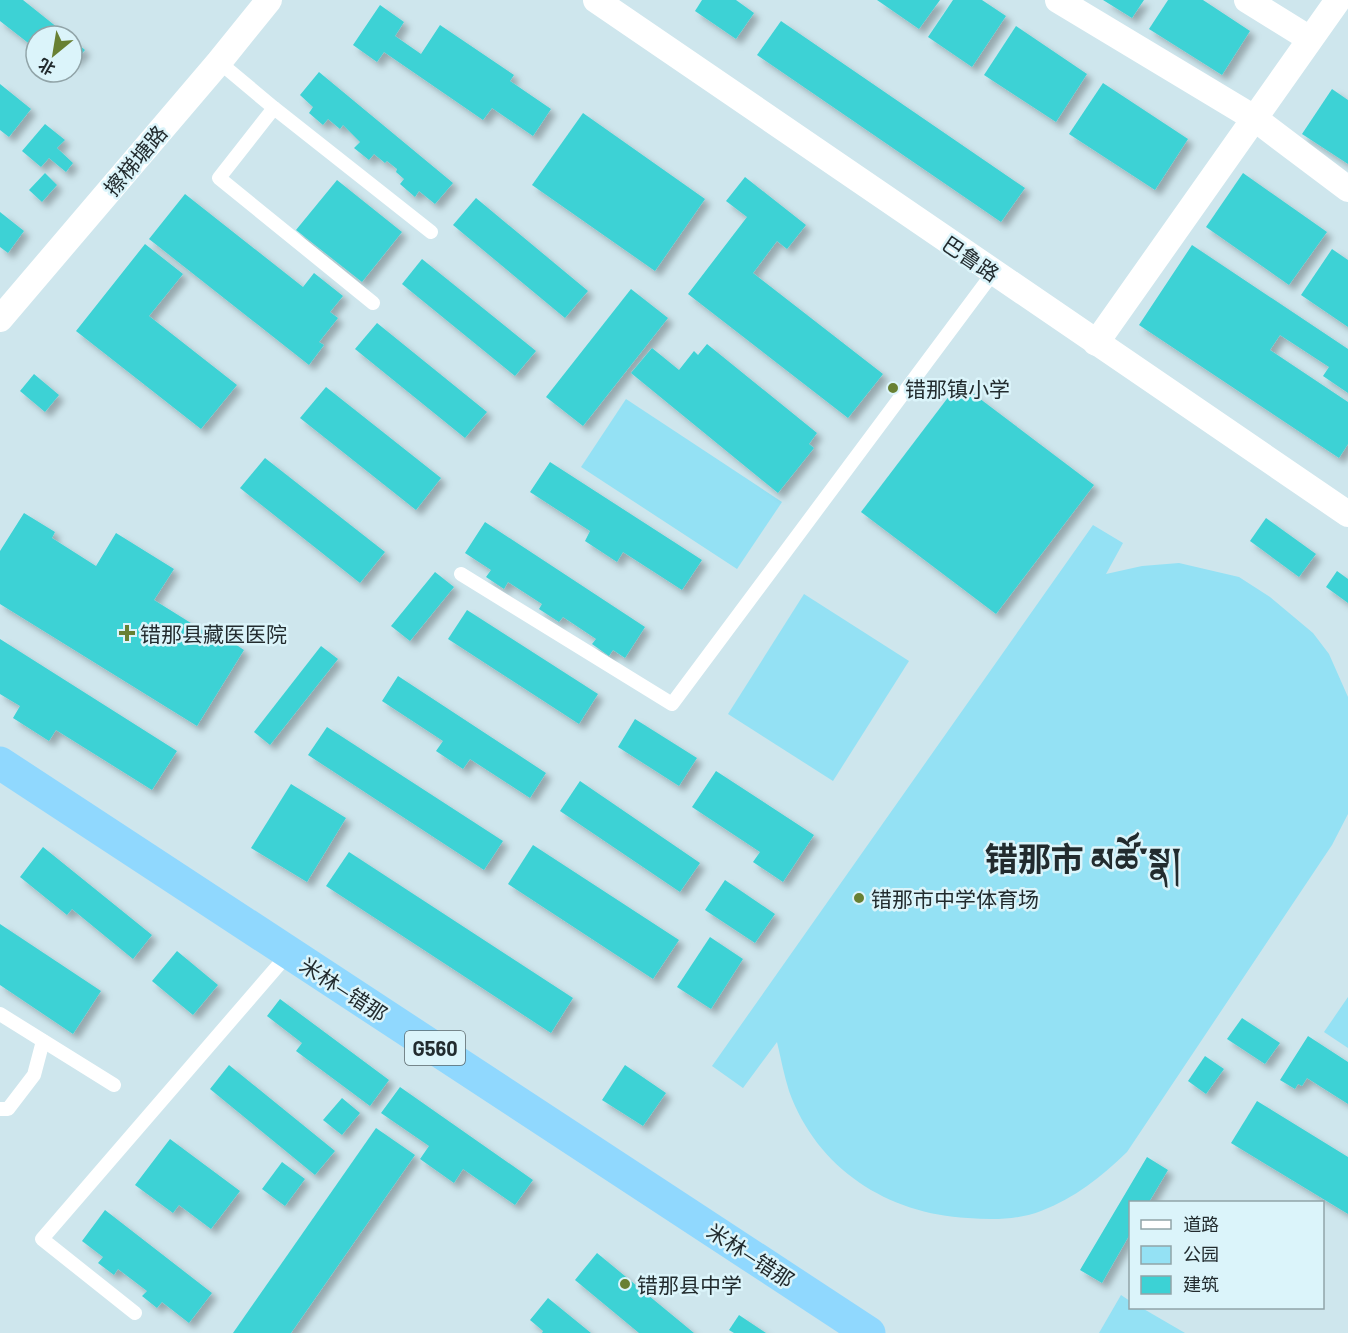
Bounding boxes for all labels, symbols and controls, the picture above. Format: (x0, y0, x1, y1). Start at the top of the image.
north arrow (24, 24, 84, 84)
text: 北 (35, 55, 58, 80)
street label: 擦梯塘路 (98, 120, 172, 200)
street label: 巴鲁路 (938, 230, 1004, 286)
place label: 错那镇小学 (905, 376, 1010, 401)
marker: 错那镇小学 (886, 381, 900, 395)
place label: 错那县藏医医院 (140, 621, 287, 646)
marker: 错那县藏医医院 (118, 624, 136, 642)
district label: 错那市 མཚོ་སྣ། (985, 831, 1181, 888)
place label: 错那市中学体育场 (871, 886, 1039, 911)
marker: 错那市中学体育场 (852, 891, 866, 905)
street label: 米林—错那 (296, 952, 392, 1026)
road number: G560 (405, 1031, 465, 1065)
legend (1129, 1201, 1324, 1309)
text: 道路 (1183, 1213, 1219, 1235)
street label: 米林—错那 (703, 1218, 799, 1292)
text: 公园 (1183, 1243, 1219, 1265)
place label: 错那县中学 (637, 1272, 742, 1297)
text: 建筑 (1183, 1273, 1219, 1295)
marker: 错那县中学 (618, 1277, 632, 1291)

